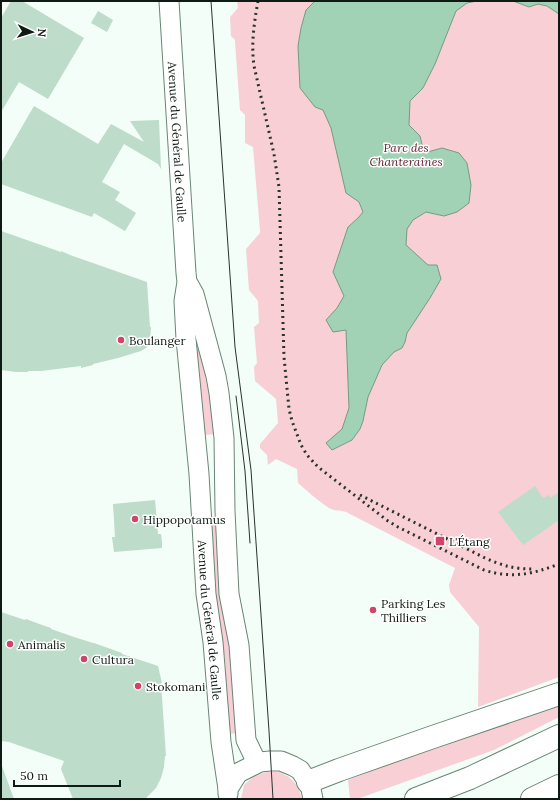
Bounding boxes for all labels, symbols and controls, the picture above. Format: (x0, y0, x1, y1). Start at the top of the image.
north arrow (12, 12, 52, 52)
text: N (35, 28, 49, 38)
street label: Avenue du Général de Gaulle (165, 60, 190, 223)
park label: Parc des Chanteraines (369, 140, 443, 169)
place label: Boulanger (129, 333, 186, 348)
marker: Boulanger (116, 335, 126, 345)
place label: Hippopotamus (143, 512, 226, 527)
marker: Hippopotamus (130, 514, 140, 524)
place label: L'Étang (449, 534, 490, 549)
marker: L'Étang (434, 535, 446, 547)
street label: Avenue du Général de Gaulle (195, 538, 225, 701)
place label: Parking Les Thilliers (381, 596, 446, 625)
marker: Parking Les Thilliers (368, 605, 378, 615)
place label: Animalis (17, 637, 66, 652)
marker: Animalis (5, 639, 15, 649)
place label: Cultura (92, 652, 134, 667)
marker: Cultura (79, 654, 89, 664)
place label: Stokomani (146, 679, 205, 694)
marker: Stokomani (133, 681, 143, 691)
scale bar (14, 762, 120, 788)
text: 50 m (20, 768, 48, 783)

